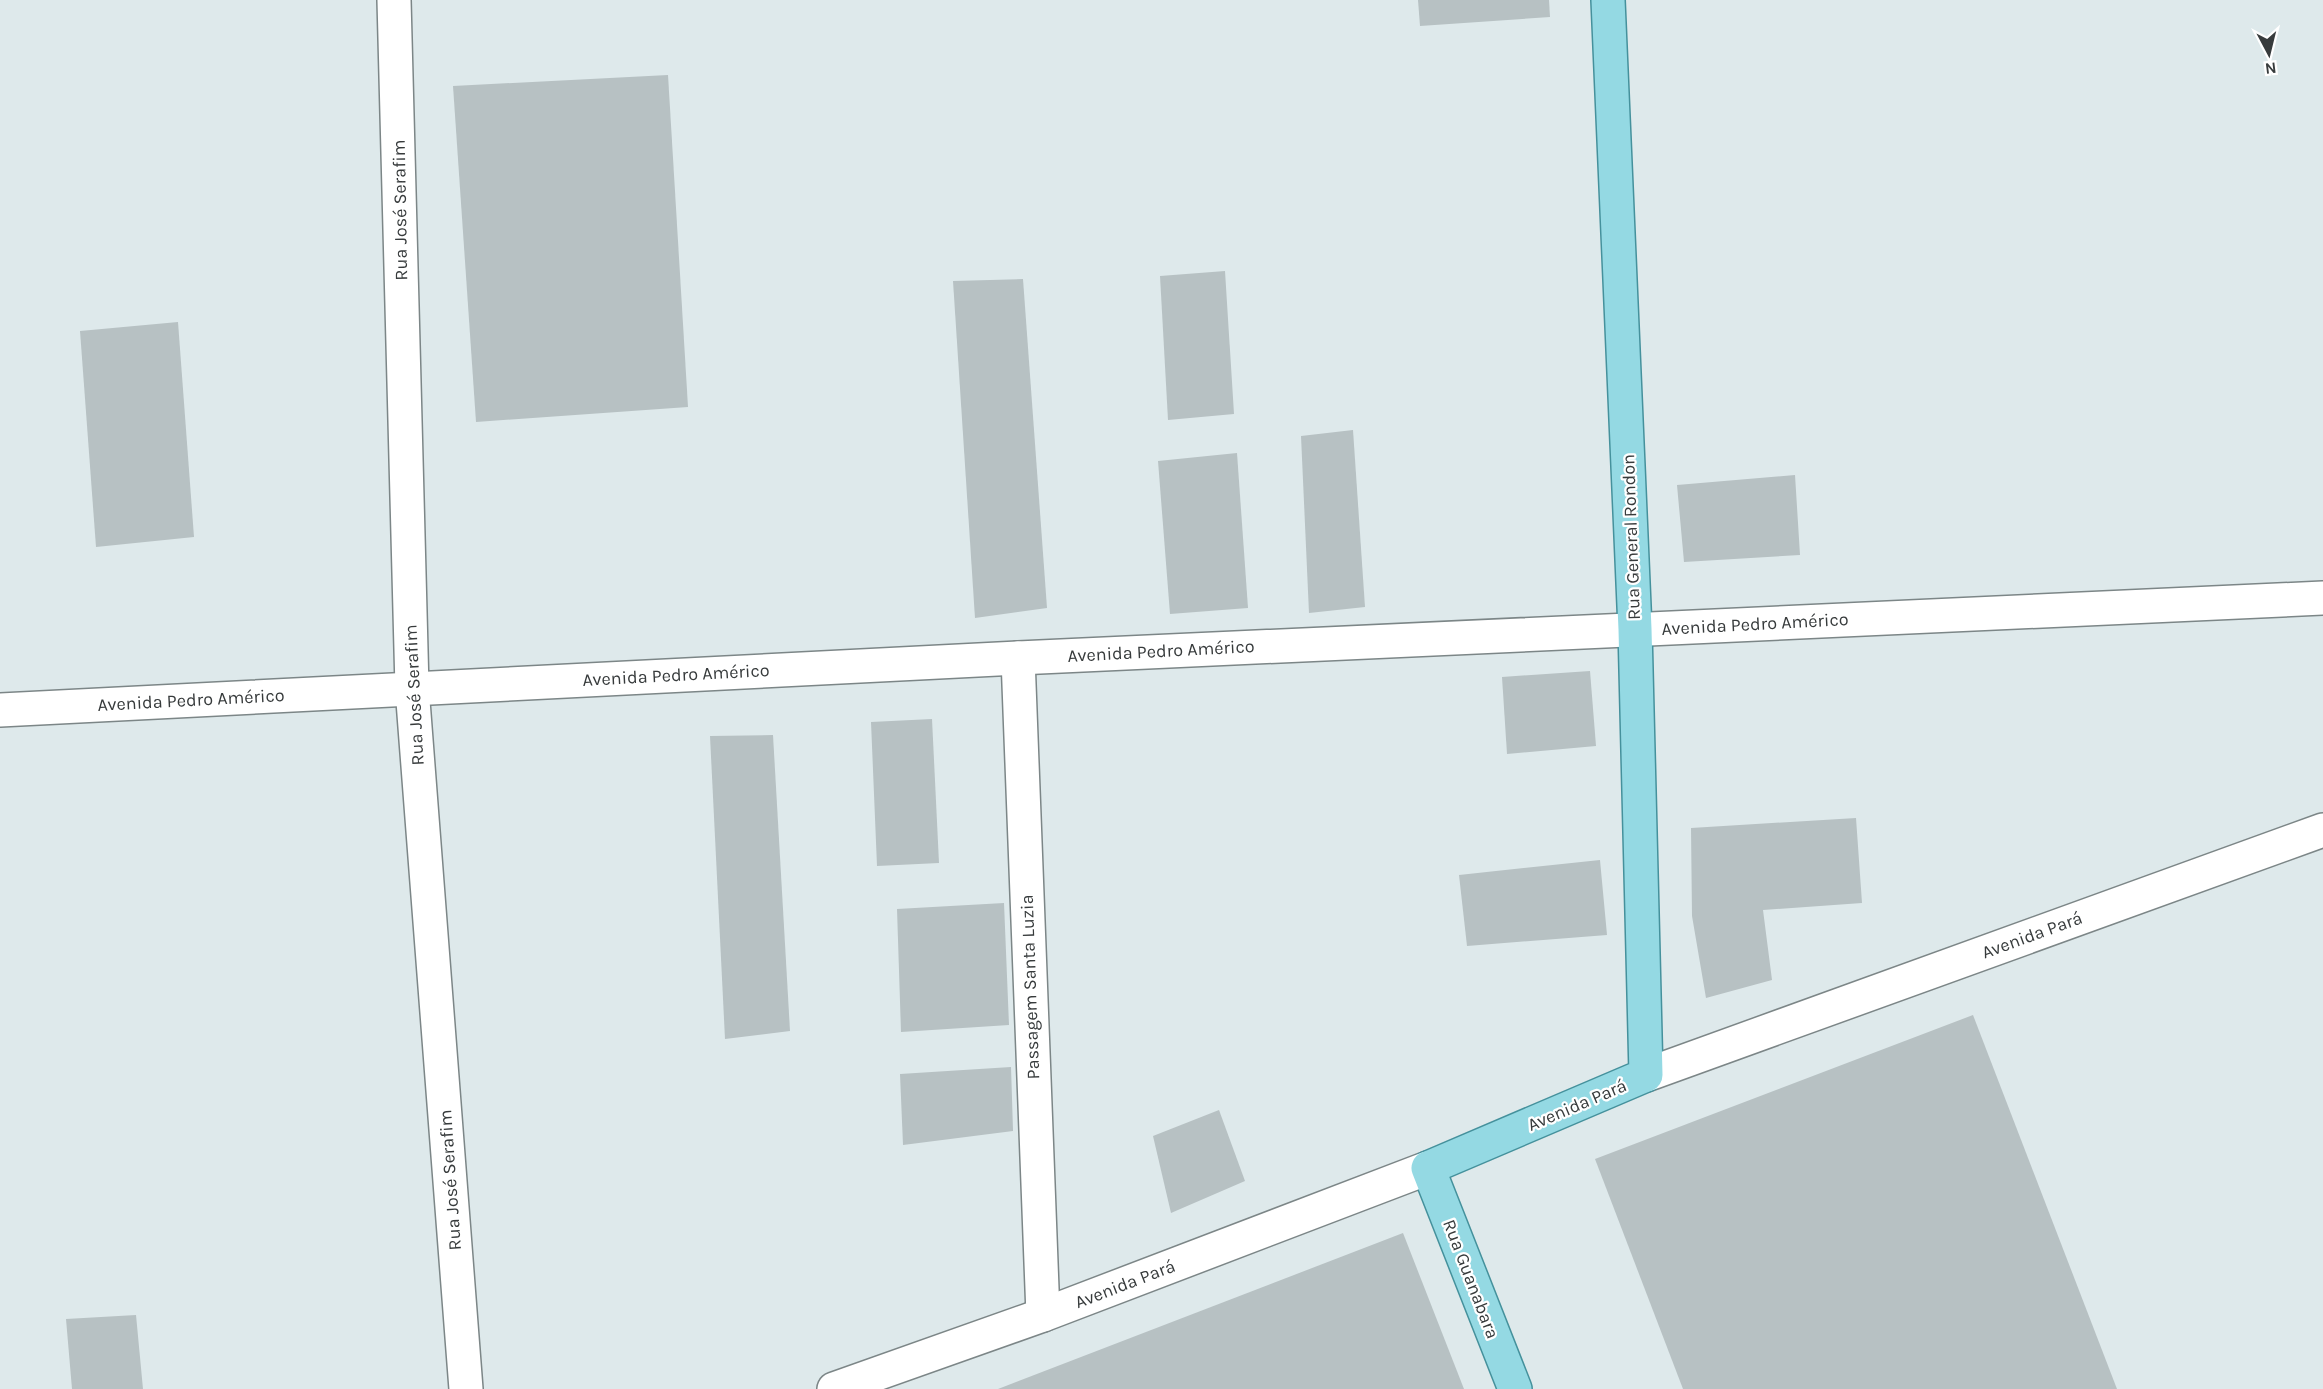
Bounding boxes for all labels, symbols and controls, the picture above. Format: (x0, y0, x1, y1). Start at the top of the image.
north arrow (2239, 24, 2299, 84)
text: N (2264, 58, 2278, 79)
street label: Rua José Serafim (388, 139, 412, 281)
street label: Rua General Rondon (1617, 454, 1645, 620)
street label: Avenida Pedro Américo (1661, 608, 1849, 640)
street label: Rua José Serafim (399, 624, 429, 766)
street label: Avenida Pedro Américo (1067, 635, 1255, 667)
street label: Avenida Pedro Américo (582, 659, 770, 691)
street label: Avenida Pedro Américo (97, 684, 285, 716)
street label: Passagem Santa Luzia (1016, 894, 1044, 1080)
street label: Avenida Pará (1979, 907, 2085, 963)
street label: Avenida Pará (1524, 1074, 1630, 1136)
street label: Rua José Serafim (434, 1109, 466, 1251)
street label: Rua Guanabara (1438, 1216, 1504, 1342)
street label: Avenida Pará (1072, 1255, 1178, 1313)

